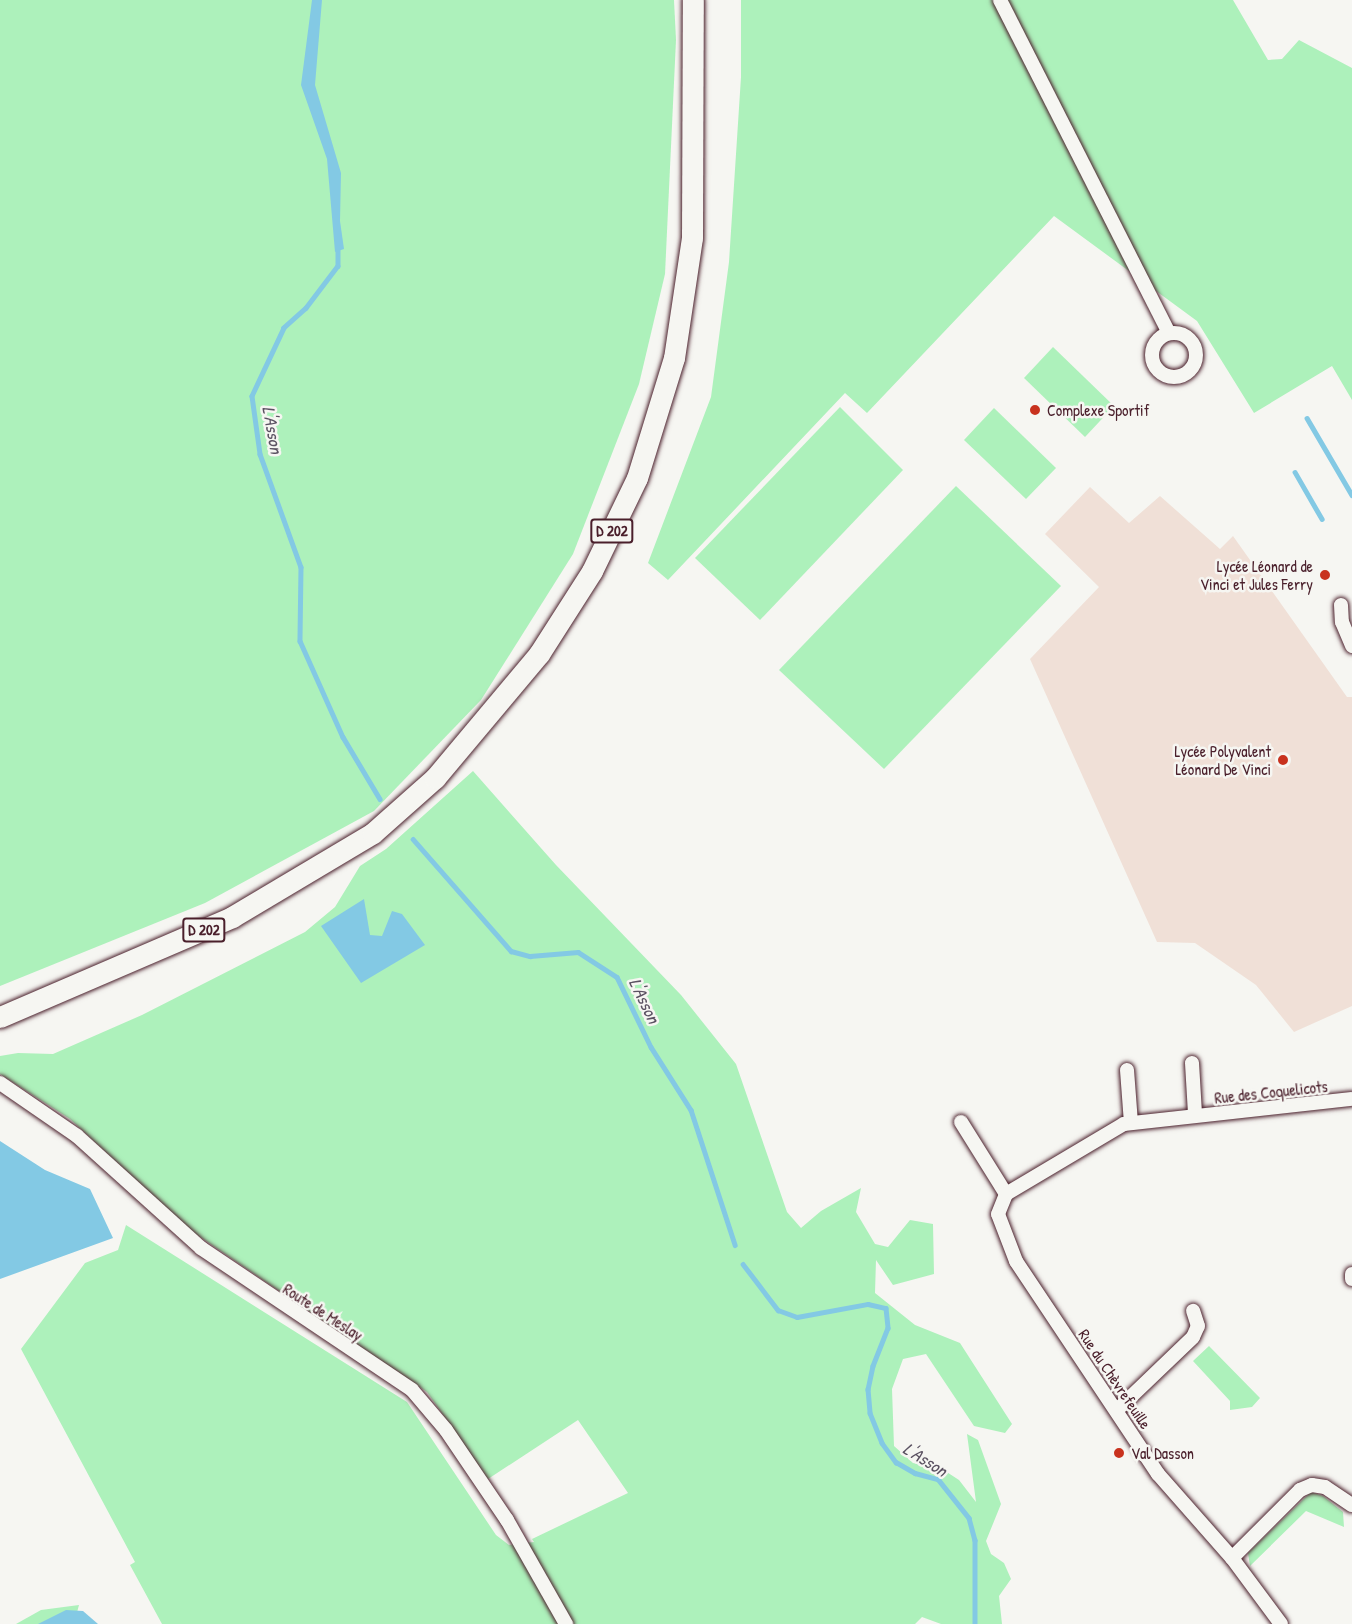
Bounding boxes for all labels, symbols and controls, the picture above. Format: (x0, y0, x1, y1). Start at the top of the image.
place label: Complexe Sportif (1047, 400, 1149, 420)
marker: Complexe Sportif (1028, 403, 1042, 417)
water label: L'Asson (257, 405, 287, 455)
road number: D 202 (590, 519, 634, 543)
place label: Lycée Léonard de Vinci et Jules Ferry (1200, 556, 1313, 594)
marker: Lycée Léonard de Vinci et Jules Ferry (1318, 568, 1332, 582)
place label: Lycée Polyvalent Léonard De Vinci (1174, 741, 1271, 779)
marker: Lycée Polyvalent Léonard De Vinci (1276, 753, 1290, 767)
road number: D 202 (182, 918, 226, 942)
water label: L'Asson (624, 975, 664, 1027)
street label: Rue des Coquelicots (1213, 1077, 1329, 1107)
street label: Route de Meslay (279, 1279, 367, 1345)
street label: Rue du Chèvrefeuille (1075, 1325, 1155, 1433)
water label: L'Asson (899, 1438, 951, 1482)
place label: Val Dasson (1131, 1443, 1194, 1463)
marker: Val Dasson (1112, 1446, 1126, 1460)

